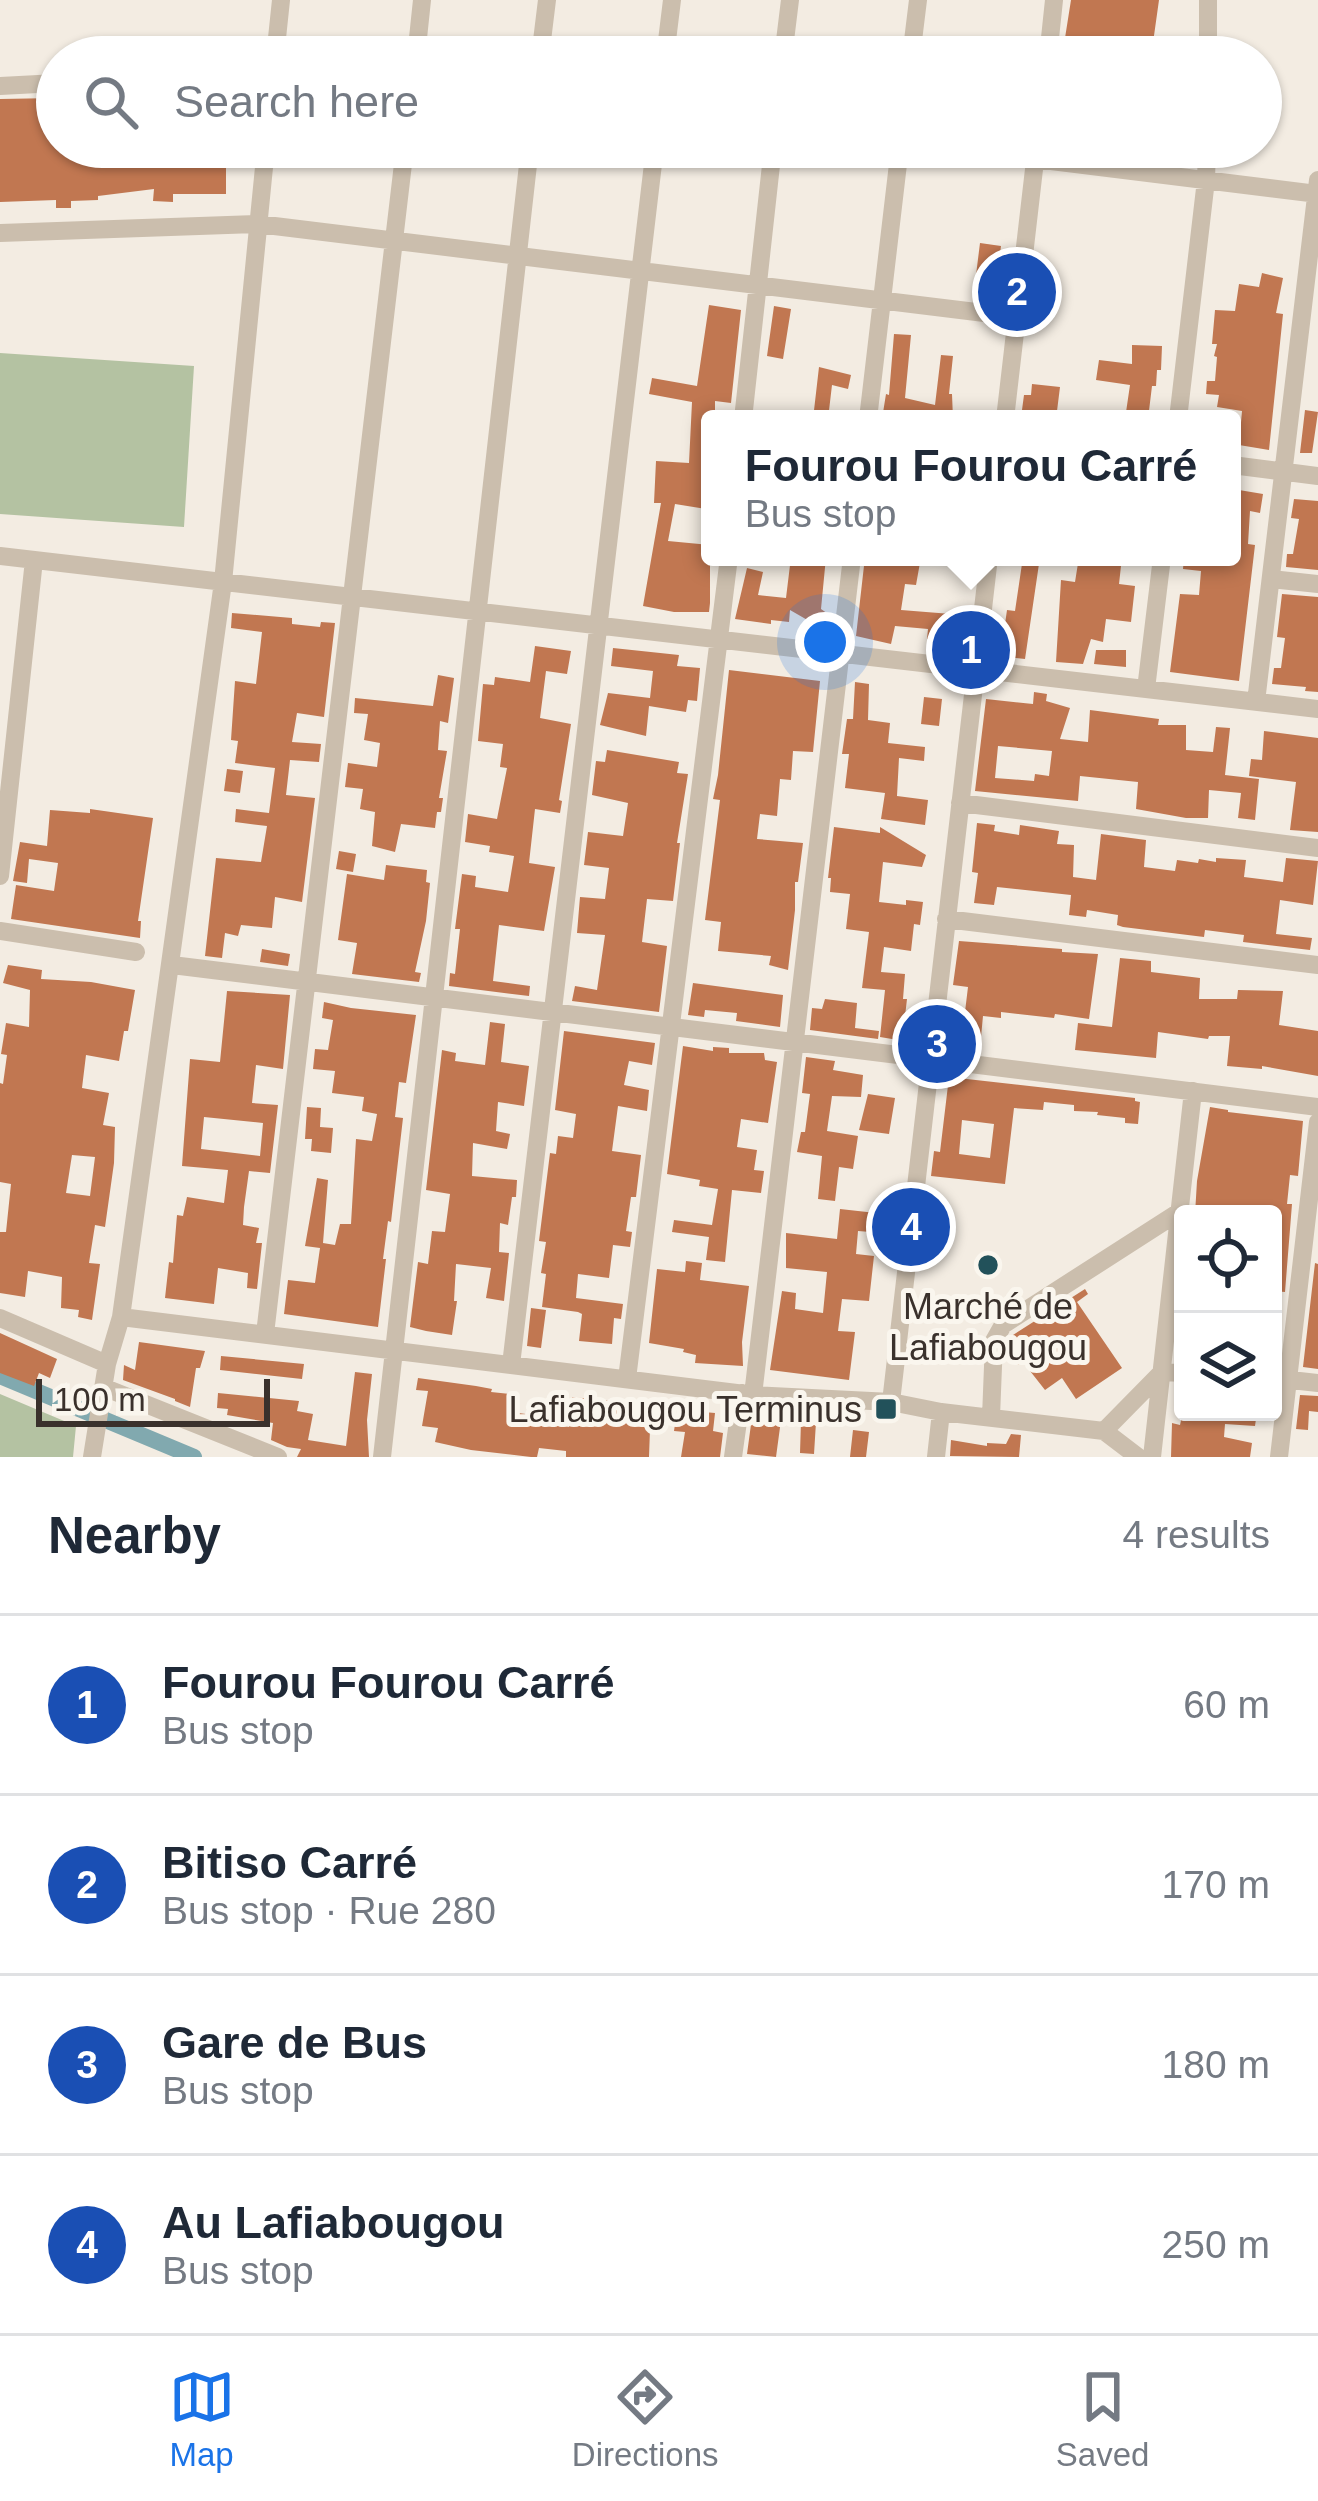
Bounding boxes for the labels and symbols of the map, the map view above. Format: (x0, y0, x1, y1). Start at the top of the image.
pin: 2 (978, 247, 1056, 337)
pin: 1 (932, 605, 1010, 695)
your location (795, 612, 855, 672)
pin: 3 (898, 999, 976, 1089)
pin: 4 (872, 1182, 950, 1272)
marker: Marché de Lafiabougou (975, 1252, 1001, 1278)
place label: Marché de Lafiabougou (889, 1286, 1087, 1368)
scale bar (36, 1373, 270, 1426)
place label: Lafiabougou Terminus (508, 1389, 862, 1430)
marker: Lafiabougou Terminus (873, 1396, 899, 1422)

